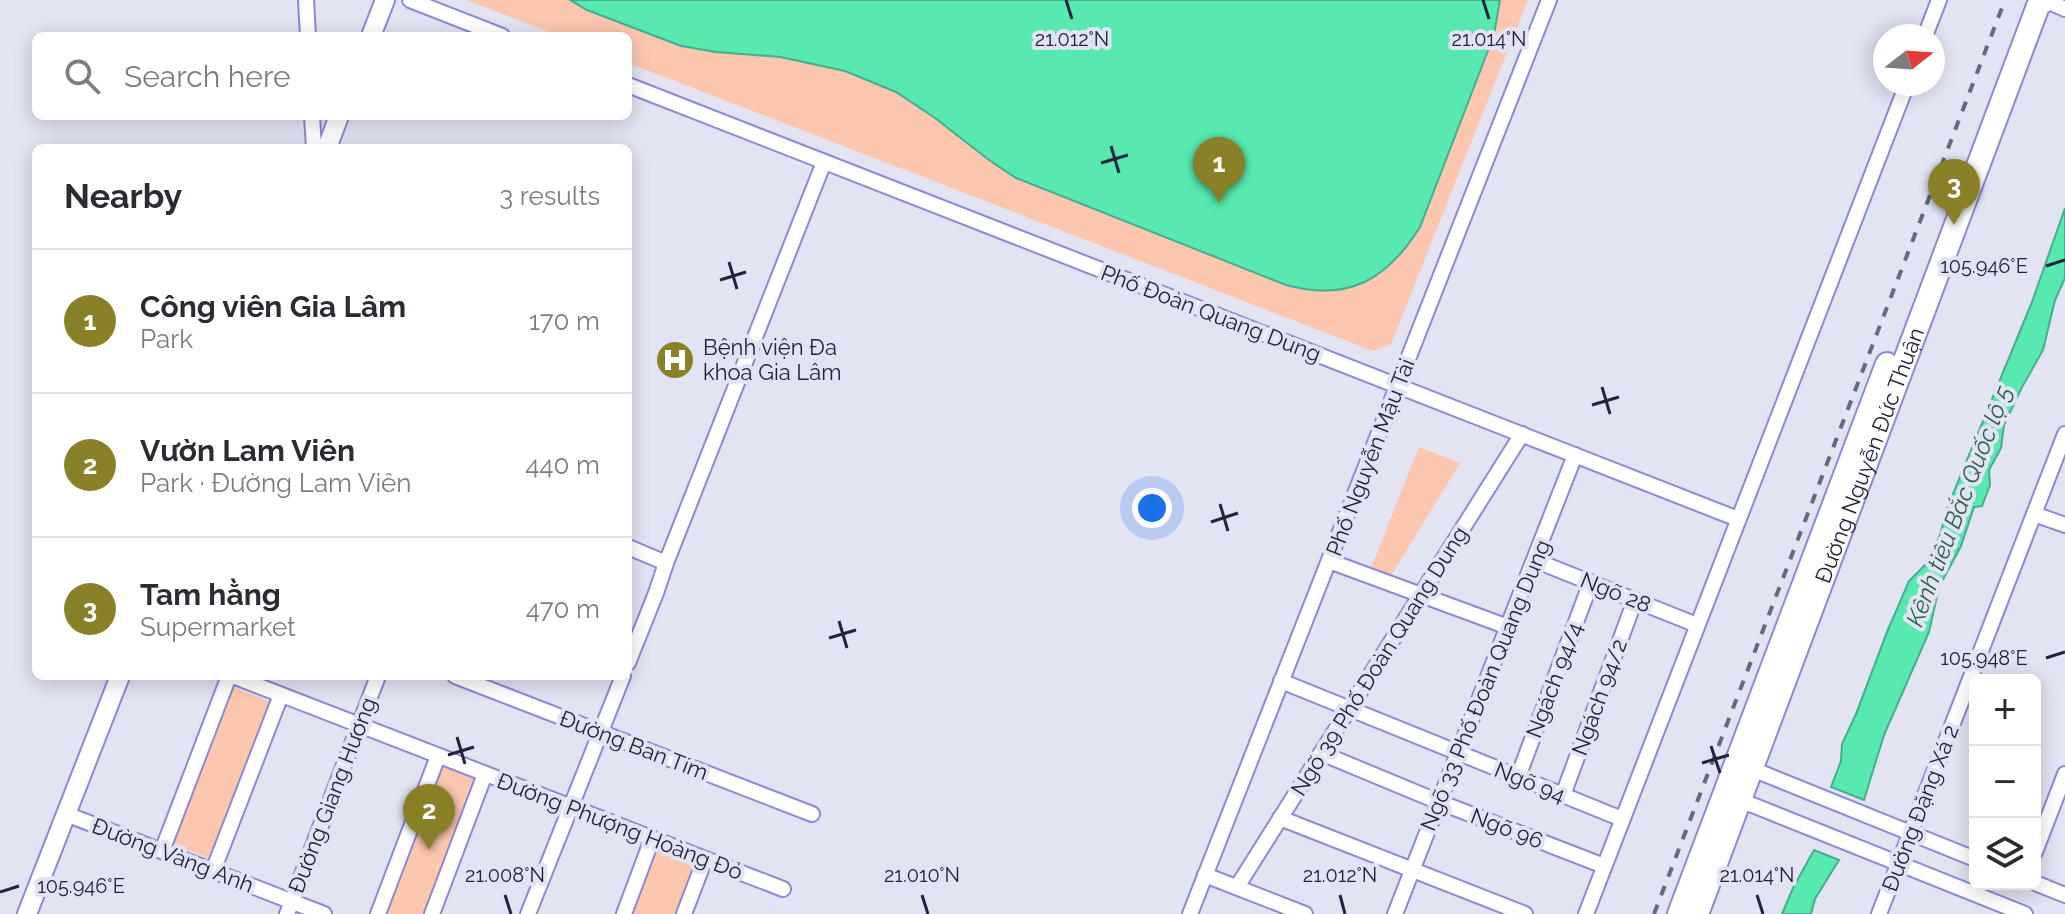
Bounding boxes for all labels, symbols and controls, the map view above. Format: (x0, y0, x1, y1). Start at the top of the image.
north arrow (1873, 24, 1945, 96)
text: 21.012°N (1035, 27, 1109, 51)
text: 21.014°N (1452, 27, 1527, 51)
search box (32, 32, 632, 120)
icon: search (60, 54, 104, 98)
text: Search here (124, 59, 291, 94)
pin: 1 (1193, 137, 1245, 203)
pin: 3 (1928, 159, 1980, 225)
text: Nearby (64, 176, 182, 216)
text: 3 results (499, 181, 600, 211)
text: 105.946°E (1940, 254, 2028, 278)
street label: Phố Đoàn Quang Dung (1097, 259, 1325, 367)
text: Công viên Gia Lâm (140, 289, 406, 324)
text: 1 (84, 306, 96, 336)
text: 170 m (529, 306, 600, 336)
text: Park (140, 324, 193, 354)
street label: Đường Nguyễn Đức Thuận (1809, 324, 1929, 587)
place label: Bệnh viện Đa khoa Gia Lâm (703, 334, 841, 385)
hospital icon: Bệnh viện Đa khoa Gia Lâm (654, 339, 696, 381)
street label: Phố Nguyễn Mậu Tài (1320, 355, 1420, 559)
water label: Kênh tiêu Bắc Quốc lộ 5 (1900, 381, 2018, 630)
text: Vườn Lam Viên (140, 433, 355, 468)
text: 2 (83, 450, 97, 480)
text: 440 m (525, 450, 600, 480)
text: Park · Đường Lam Viên (140, 468, 412, 498)
your location (1132, 488, 1172, 528)
street label: Ngõ 39 Phố Đoàn Quang Dung (1285, 521, 1473, 801)
street label: Ngõ 33 Phố Đoàn Quang Dung (1415, 536, 1555, 834)
street label: Ngõ 28 (1577, 566, 1655, 618)
text: Tam hằng (140, 577, 281, 612)
text: 3 (83, 594, 97, 624)
text: 470 m (526, 594, 600, 624)
text: Supermarket (140, 612, 296, 642)
street label: Ngách 94/4 (1520, 619, 1588, 741)
street label: Ngách 94/2 (1566, 635, 1632, 759)
text: 105.948°E (1940, 646, 2028, 670)
map controls (1969, 674, 2041, 890)
button: + (1969, 674, 2041, 746)
street label: Đường Giang Hương (283, 694, 381, 896)
street label: Đường Ban Tím (556, 705, 712, 785)
street label: Đường Đặng Xá 2 (1876, 721, 1964, 895)
button: − (1969, 746, 2041, 818)
street label: Ngõ 94 (1491, 756, 1569, 808)
street label: Đường Phượng Hoàng Đỏ (494, 767, 746, 885)
pin: 2 (403, 784, 455, 850)
street label: Ngõ 96 (1467, 802, 1547, 854)
street label: Đường Vàng Anh (89, 812, 257, 898)
button: layers (1969, 818, 2041, 890)
text: 21.008°N (465, 863, 545, 887)
text: 21.010°N (884, 863, 960, 887)
text: 21.012°N (1303, 863, 1377, 887)
text: 21.014°N (1720, 863, 1795, 887)
text: 105.946°E (37, 874, 125, 898)

